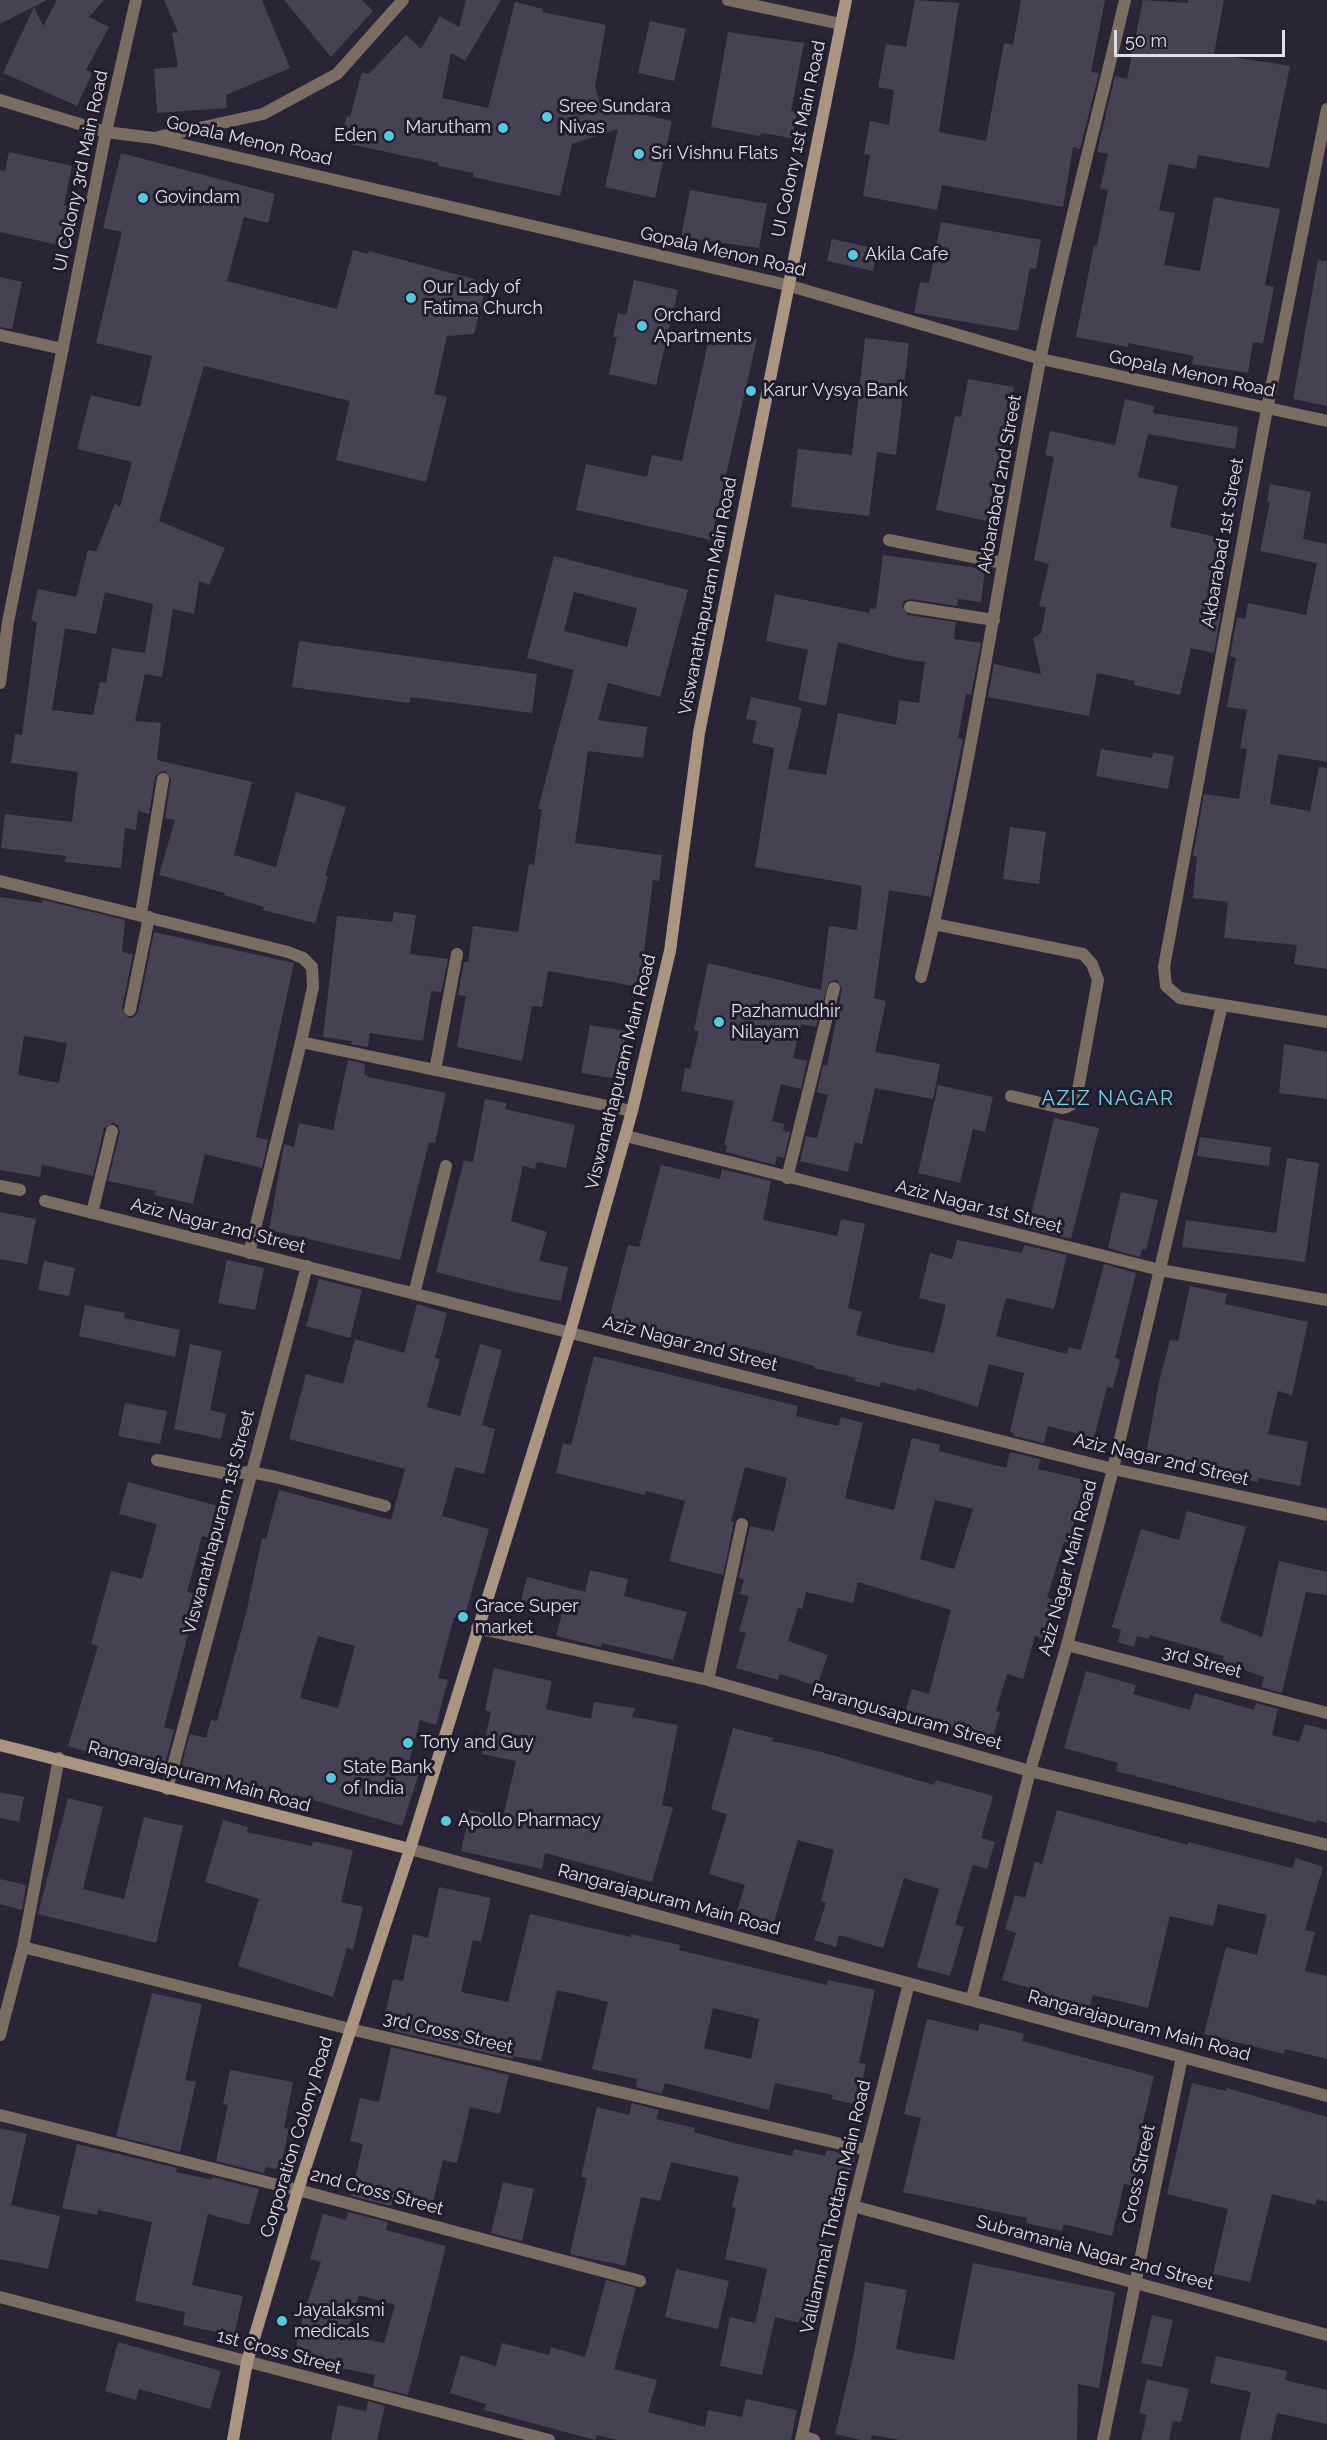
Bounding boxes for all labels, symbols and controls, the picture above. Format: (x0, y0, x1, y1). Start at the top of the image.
scale bar (1117, 18, 1288, 56)
text: 50 m (1125, 30, 1167, 51)
street label: UI Colony 1st Main Road (768, 39, 830, 239)
street label: UI Colony 3rd Main Road (49, 68, 113, 274)
place label: Sree Sundara Nivas (559, 96, 671, 138)
marker: Sree Sundara Nivas (540, 110, 554, 124)
street label: Gopala Menon Road (164, 111, 334, 171)
place label: Marutham (406, 117, 491, 139)
marker: Marutham (496, 121, 510, 135)
place label: Eden (334, 125, 377, 147)
marker: Eden (382, 129, 396, 143)
place label: Sri Vishnu Flats (651, 143, 778, 165)
marker: Sri Vishnu Flats (632, 147, 646, 161)
place label: Govindam (155, 187, 240, 209)
marker: Govindam (136, 191, 150, 205)
street label: Gopala Menon Road (638, 222, 808, 282)
place label: Akila Cafe (865, 244, 948, 266)
marker: Akila Cafe (846, 248, 860, 262)
place label: Our Lady of Fatima Church (423, 277, 543, 320)
marker: Our Lady of Fatima Church (404, 291, 418, 305)
place label: Orchard Apartments (654, 305, 752, 348)
marker: Orchard Apartments (635, 319, 649, 333)
street label: Gopala Menon Road (1107, 346, 1277, 402)
place label: Karur Vysya Bank (763, 380, 908, 402)
marker: Karur Vysya Bank (744, 384, 758, 398)
street label: Akbarabad 2nd Street (974, 393, 1026, 575)
street label: Akbarabad 1st Street (1197, 456, 1249, 630)
street label: Viswanathapuram Main Road (674, 475, 742, 717)
street label: Viswanathapuram Main Road (581, 952, 661, 1192)
place label: Pazhamudhir Nilayam (731, 1001, 840, 1044)
marker: Pazhamudhir Nilayam (712, 1015, 726, 1029)
district label: AZIZ NAGAR (1041, 1087, 1175, 1111)
street label: Aziz Nagar 1st Street (894, 1176, 1064, 1238)
street label: Aziz Nagar 2nd Street (128, 1194, 308, 1258)
street label: Aziz Nagar 2nd Street (600, 1312, 780, 1376)
street label: Viswanathapuram 1st Street (179, 1407, 259, 1637)
street label: Aziz Nagar 2nd Street (1071, 1429, 1251, 1491)
street label: Aziz Nagar Main Road (1034, 1478, 1102, 1658)
place label: Grace Super market (475, 1596, 579, 1638)
marker: Grace Super market (456, 1610, 470, 1624)
street label: 3rd Street (1160, 1641, 1244, 1683)
street label: Parangusapuram Street (809, 1680, 1005, 1754)
place label: Tony and Guy (420, 1732, 534, 1754)
marker: Tony and Guy (401, 1736, 415, 1750)
street label: Rangarajapuram Main Road (85, 1737, 313, 1817)
place label: State Bank of India (343, 1757, 432, 1800)
marker: State Bank of India (324, 1771, 338, 1785)
place label: Apollo Pharmacy (458, 1810, 601, 1832)
marker: Apollo Pharmacy (439, 1814, 453, 1828)
street label: Rangarajapuram Main Road (555, 1860, 783, 1940)
street label: Rangarajapuram Main Road (1025, 1986, 1253, 2066)
street label: 3rd Cross Street (381, 2008, 515, 2058)
street label: Corporation Colony Road (256, 2034, 338, 2240)
street label: Valliammal Thottam Main Road (796, 2078, 876, 2336)
street label: Cross Street (1118, 2122, 1160, 2226)
street label: 2nd Cross Street (308, 2164, 446, 2220)
street label: Subramania Nagar 2nd Street (974, 2211, 1216, 2295)
place label: Jayalaksmi medicals (294, 2300, 385, 2342)
marker: Jayalaksmi medicals (275, 2314, 289, 2328)
street label: 1st Cross Street (214, 2325, 344, 2379)

